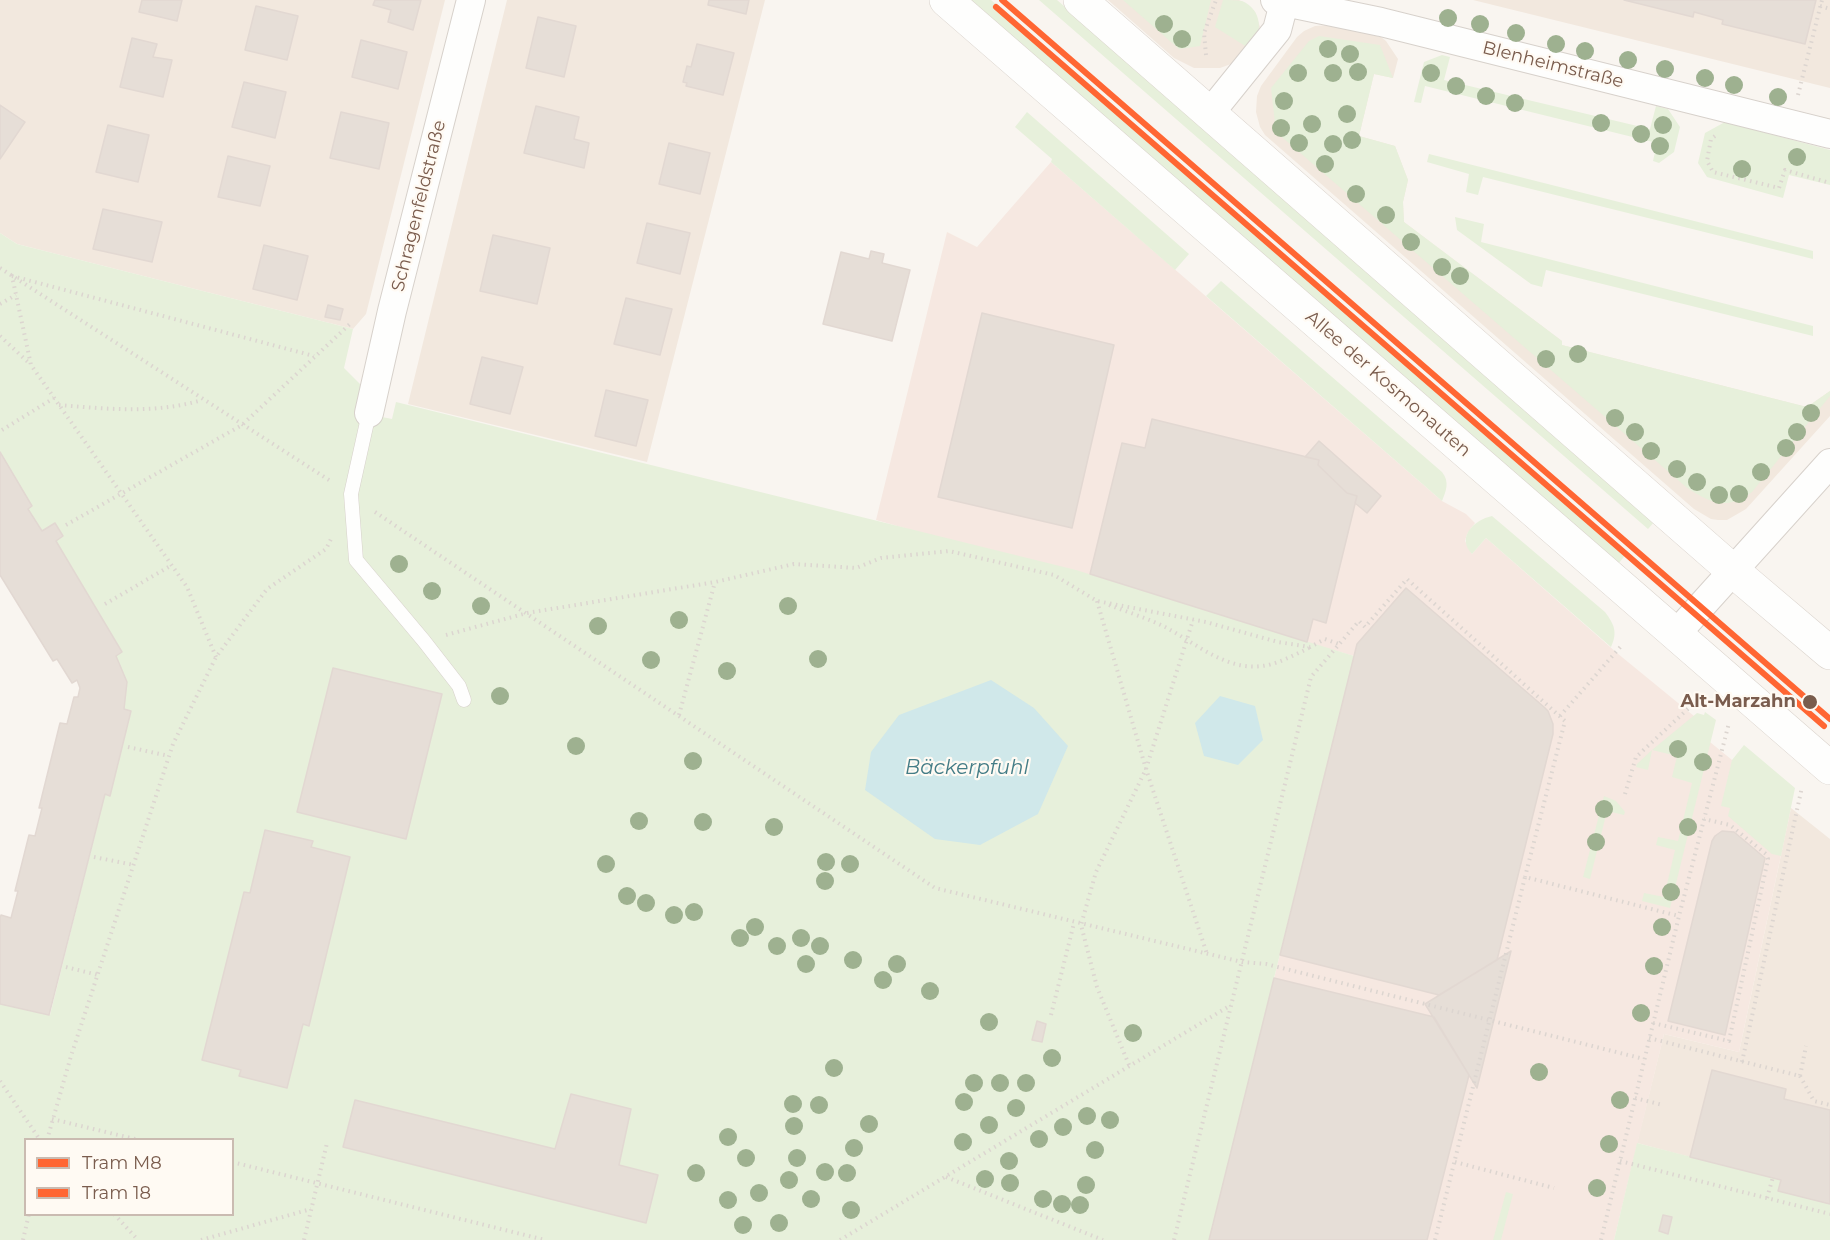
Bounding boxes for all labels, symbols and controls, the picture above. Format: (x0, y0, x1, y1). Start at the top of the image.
street label: Blenheimstraße (1480, 37, 1626, 93)
street label: Schragenfeldstraße (387, 118, 451, 294)
street label: Allee der Kosmonauten (1301, 306, 1475, 462)
place label: Alt-Marzahn (1680, 691, 1796, 713)
marker: Alt-Marzahn (1801, 693, 1819, 711)
water label: Bäckerpfuhl (905, 756, 1029, 780)
legend (24, 1138, 234, 1216)
text: Tram M8 (82, 1152, 162, 1174)
text: Tram 18 (82, 1182, 151, 1204)

